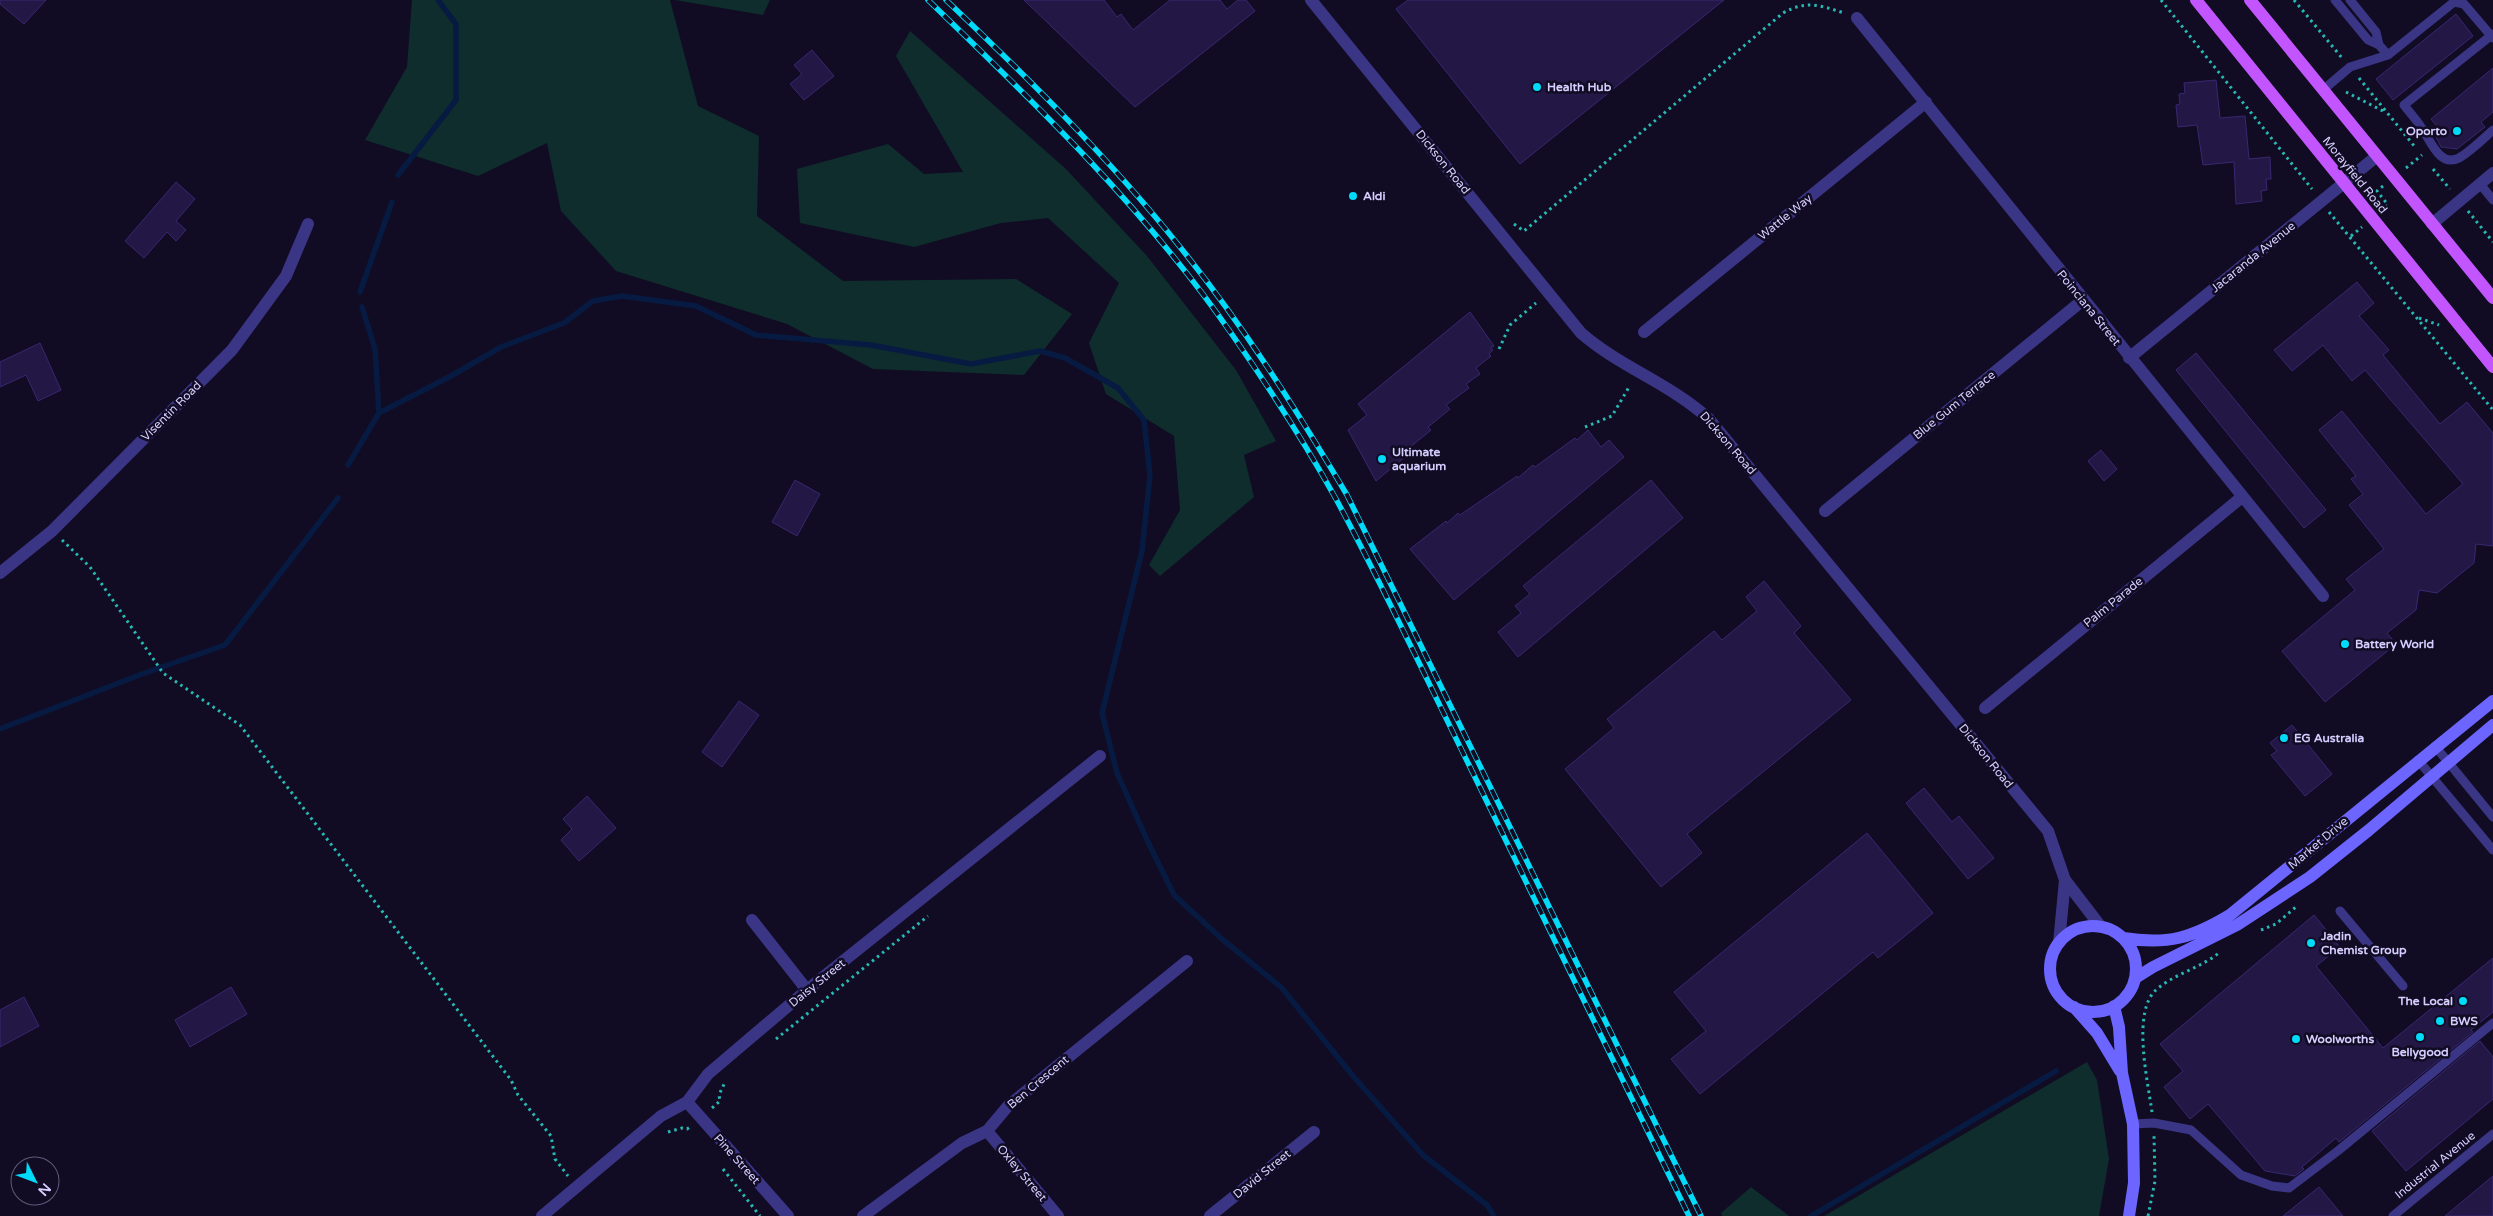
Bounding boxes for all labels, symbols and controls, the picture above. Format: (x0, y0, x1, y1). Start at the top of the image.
place label: Health Hub (1547, 80, 1612, 94)
marker: Health Hub (1531, 81, 1543, 93)
place label: Oporto (2406, 124, 2447, 139)
marker: Oporto (2451, 125, 2463, 137)
street label: Dickson Road (1413, 127, 1473, 197)
street label: Morayfield Road (2320, 134, 2390, 216)
place label: Aldi (1363, 189, 1385, 203)
marker: Aldi (1347, 190, 1359, 202)
street label: Wattle Way (1755, 191, 1815, 243)
street label: Jacaranda Avenue (2208, 219, 2298, 295)
street label: Poinciana Street (2054, 267, 2124, 349)
street label: Blue Gum Terrace (1910, 368, 1998, 442)
street label: Visentin Road (138, 378, 204, 444)
street label: Dickson Road (1697, 409, 1759, 477)
place label: Ultimate aquarium (1392, 445, 1446, 474)
marker: Ultimate aquarium (1376, 453, 1388, 465)
street label: Palm Parade (2081, 574, 2145, 630)
place label: Battery World (2355, 637, 2434, 652)
marker: Battery World (2339, 638, 2351, 650)
street label: Dickson Road (1956, 721, 2016, 791)
place label: EG Australia (2294, 731, 2364, 745)
marker: EG Australia (2278, 732, 2290, 744)
street label: Market Drive (2285, 814, 2351, 872)
place label: Jadin Chemist Group (2320, 929, 2407, 958)
marker: Jadin Chemist Group (2305, 937, 2317, 949)
street label: Daisy Street (786, 956, 848, 1010)
place label: The Local (2397, 994, 2453, 1008)
marker: The Local (2457, 995, 2469, 1007)
place label: BWS (2450, 1014, 2478, 1028)
marker: BWS (2434, 1015, 2446, 1027)
marker: Bellygood (2414, 1031, 2426, 1043)
place label: Woolworths (2306, 1032, 2374, 1046)
marker: Woolworths (2290, 1033, 2302, 1045)
place label: Bellygood (2391, 1045, 2449, 1060)
street label: Ben Crescent (1005, 1052, 1072, 1112)
street label: Industrial Avenue (2392, 1128, 2478, 1202)
street label: Pine Street (711, 1131, 763, 1187)
street label: Oxley Street (994, 1142, 1050, 1204)
street label: David Street (1230, 1146, 1294, 1201)
north arrow (10, 1156, 60, 1206)
text: N (34, 1179, 54, 1199)

